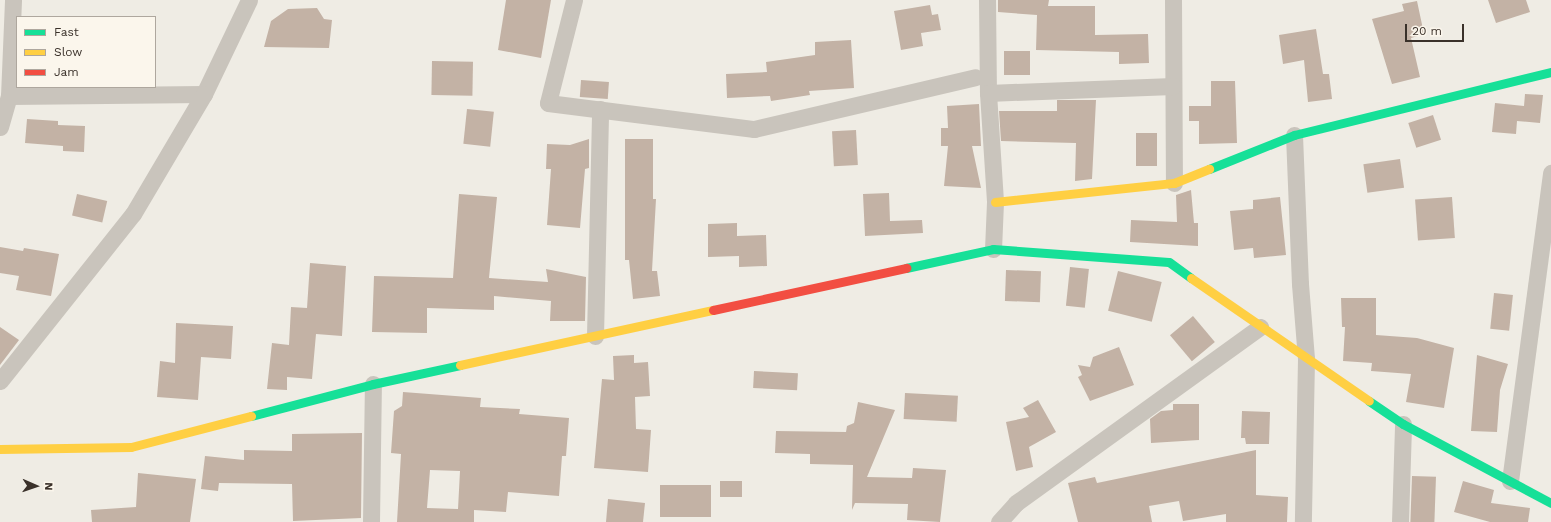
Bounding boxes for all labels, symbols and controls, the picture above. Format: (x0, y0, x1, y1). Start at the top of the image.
legend (16, 16, 156, 88)
scale bar (1407, 16, 1466, 42)
text: 20 m (1412, 24, 1442, 38)
text: Fast (54, 25, 79, 39)
text: Slow (54, 45, 82, 59)
text: Jam (54, 65, 79, 79)
north arrow (16, 466, 56, 506)
text: N (42, 482, 55, 491)

